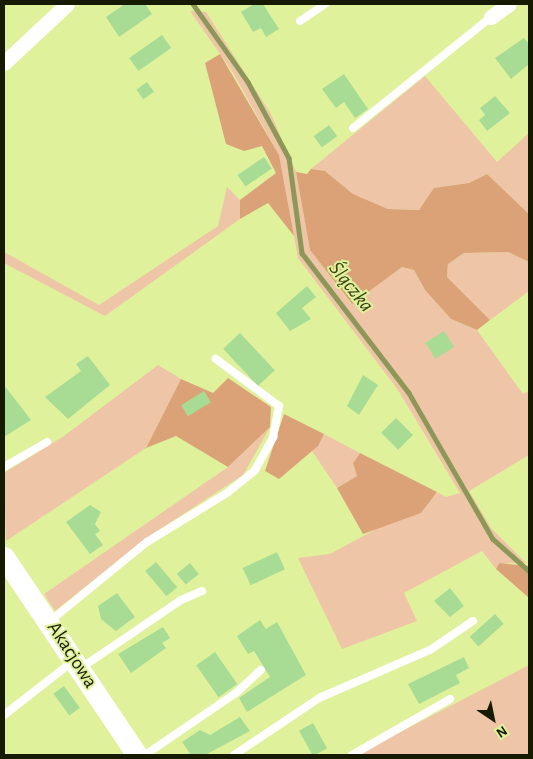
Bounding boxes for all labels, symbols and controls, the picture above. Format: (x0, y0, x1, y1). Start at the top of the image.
water label: Ślączka (323, 257, 379, 317)
street label: Akacjowa (42, 617, 102, 693)
north arrow (468, 694, 518, 744)
text: N (493, 723, 509, 740)

